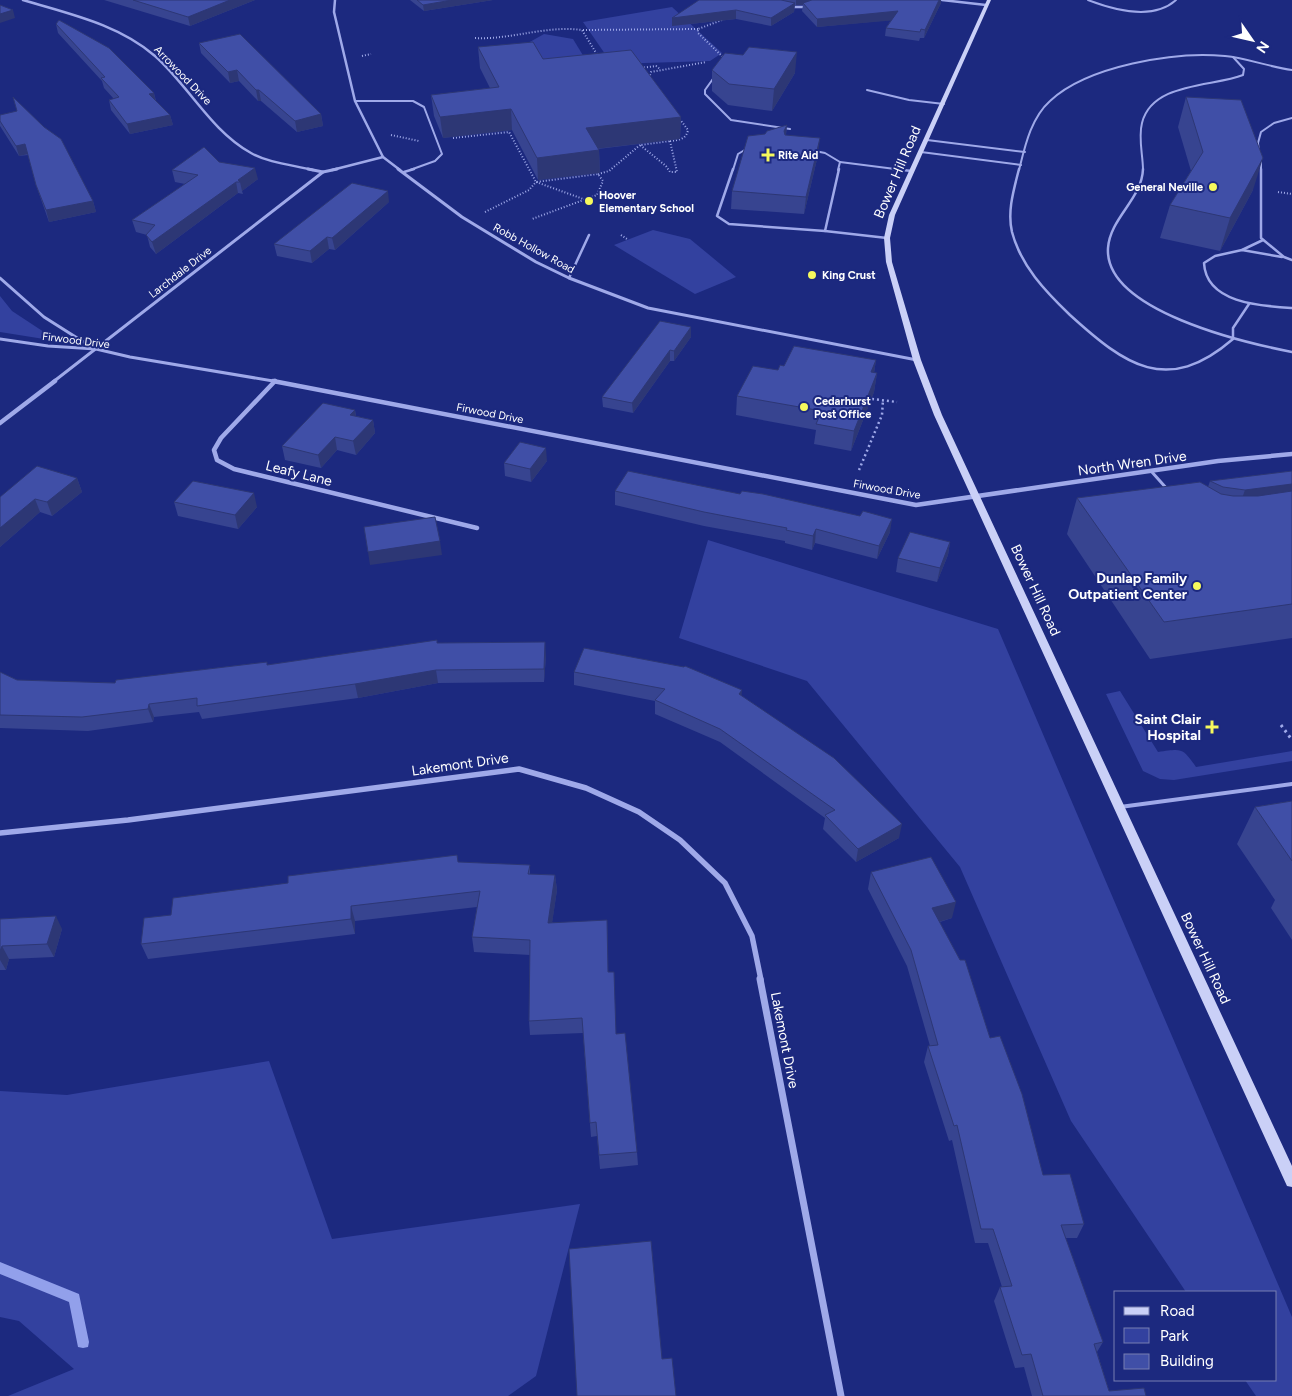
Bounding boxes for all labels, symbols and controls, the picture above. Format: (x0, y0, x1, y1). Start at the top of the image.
north arrow (1227, 15, 1277, 65)
text: N (1252, 38, 1272, 56)
street label: Arrowood Drive (151, 43, 214, 108)
street label: Bower Hill Road (870, 123, 925, 221)
marker: Rite Aid (762, 149, 774, 161)
place label: Rite Aid (778, 149, 818, 162)
place label: General Neville (1126, 181, 1203, 194)
marker: General Neville (1207, 181, 1219, 193)
place label: Hoover Elementary School (599, 189, 694, 215)
marker: Hoover Elementary School (583, 195, 595, 207)
street label: Robb Hollow Road (491, 221, 577, 276)
street label: Larchdale Drive (146, 244, 214, 301)
marker: King Crust (806, 269, 818, 281)
place label: King Crust (822, 269, 876, 282)
street label: Firwood Drive (41, 330, 111, 351)
place label: Cedarhurst Post Office (814, 395, 871, 421)
street label: Firwood Drive (455, 401, 525, 426)
marker: Cedarhurst Post Office (798, 401, 810, 413)
street label: North Wren Drive (1077, 447, 1188, 480)
street label: Leafy Lane (264, 457, 334, 490)
street label: Firwood Drive (852, 477, 922, 502)
street label: Bower Hill Road (1007, 542, 1064, 639)
place label: Dunlap Family Outpatient Center (1068, 570, 1188, 603)
marker: Dunlap Family Outpatient Center (1191, 580, 1203, 592)
place label: Saint Clair Hospital (1134, 711, 1202, 744)
marker: Saint Clair Hospital (1205, 720, 1219, 734)
street label: Lakemont Drive (411, 749, 510, 780)
street label: Bower Hill Road (1177, 910, 1234, 1007)
street label: Lakemont Drive (767, 991, 802, 1090)
legend (1114, 1291, 1277, 1381)
text: Road (1160, 1302, 1195, 1320)
text: Park (1160, 1327, 1189, 1345)
text: Building (1160, 1352, 1214, 1370)

